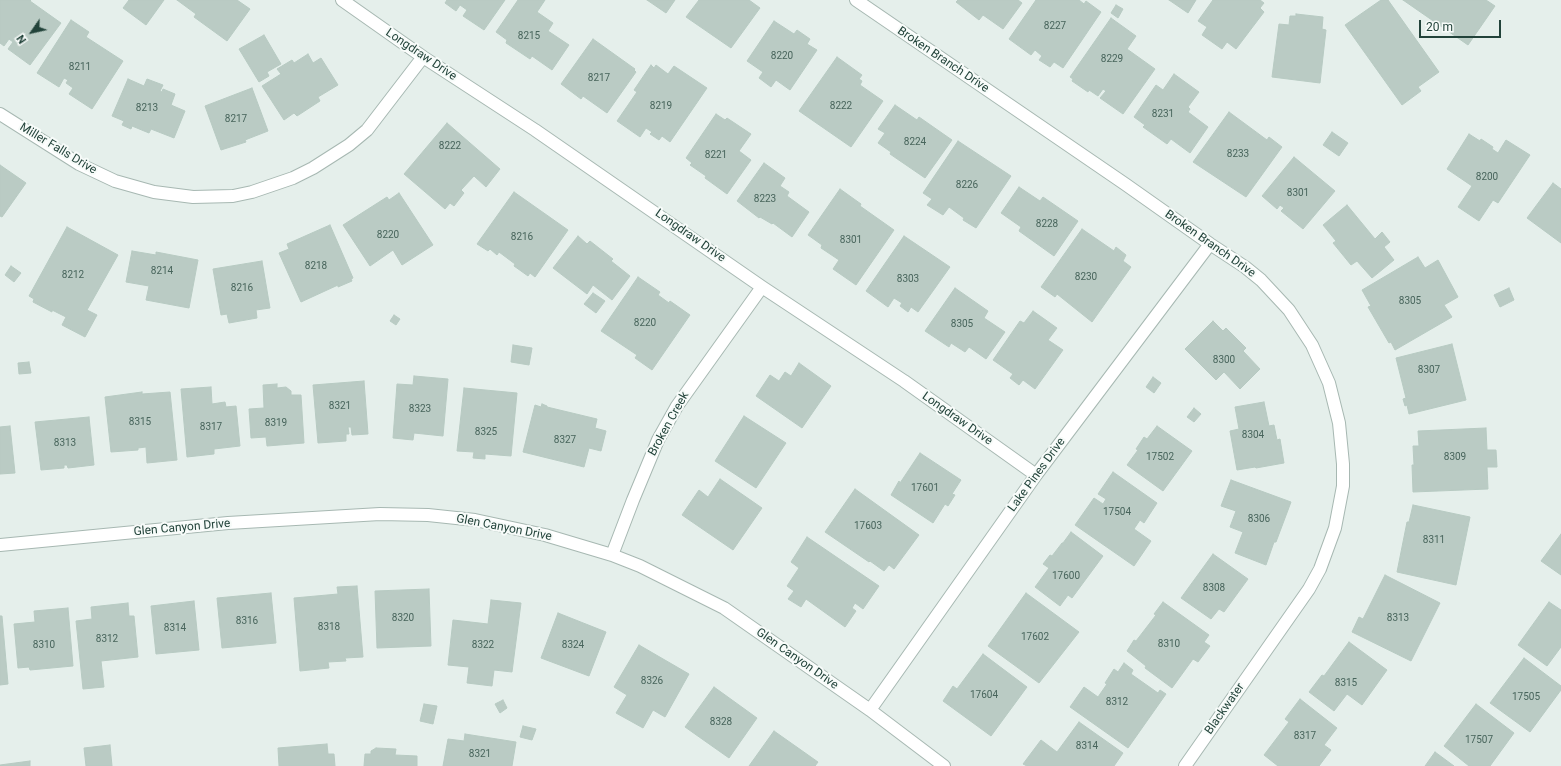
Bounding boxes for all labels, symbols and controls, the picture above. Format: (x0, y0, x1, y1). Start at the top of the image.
north arrow (12, 12, 52, 52)
scale bar (1421, 12, 1503, 38)
house number: 8227 (1044, 20, 1066, 32)
text: 20 m (1426, 20, 1453, 34)
street label: Broken Branch Drive (894, 24, 992, 96)
street label: Longdraw Drive (383, 26, 459, 84)
house number: 8215 (518, 30, 540, 42)
text: N (14, 32, 29, 46)
house number: 8220 (771, 50, 793, 62)
house number: 8229 (1101, 53, 1123, 65)
house number: 8211 (69, 61, 91, 73)
house number: 8217 (588, 72, 610, 84)
house number: 8219 (650, 100, 672, 112)
house number: 8222 (830, 100, 852, 112)
house number: 8213 (136, 102, 158, 114)
house number: 8231 (1152, 108, 1174, 120)
house number: 8217 (225, 113, 247, 125)
street label: Miller Falls Drive (17, 120, 99, 178)
house number: 8224 (904, 136, 926, 148)
house number: 8222 (439, 140, 461, 152)
house number: 8233 (1227, 148, 1249, 160)
house number: 8221 (705, 149, 727, 161)
house number: 8200 (1476, 171, 1498, 183)
house number: 8226 (956, 179, 978, 191)
house number: 8301 (1287, 187, 1309, 199)
house number: 8223 (754, 193, 776, 205)
street label: Longdraw Drive (652, 206, 728, 266)
street label: Broken Branch Drive (1162, 207, 1258, 281)
house number: 8228 (1036, 218, 1058, 230)
house number: 8220 (377, 229, 399, 241)
house number: 8216 (511, 231, 533, 243)
house number: 8301 (840, 234, 862, 246)
house number: 8218 (305, 260, 327, 272)
house number: 8214 (151, 265, 173, 277)
house number: 8212 (62, 269, 84, 281)
house number: 8230 (1075, 271, 1097, 283)
house number: 8303 (897, 273, 919, 285)
house number: 8216 (231, 282, 253, 294)
house number: 8305 (1399, 295, 1421, 307)
house number: 8220 (634, 317, 656, 329)
house number: 8305 (951, 318, 973, 330)
house number: 8300 (1213, 354, 1235, 366)
house number: 8307 (1418, 364, 1440, 376)
street label: Longdraw Drive (919, 389, 995, 449)
street label: Broken Creek (646, 390, 692, 458)
house number: 8321 (329, 400, 351, 412)
house number: 8323 (409, 403, 431, 415)
house number: 8315 (129, 416, 151, 428)
house number: 8319 (265, 417, 287, 429)
house number: 8317 (200, 421, 222, 433)
house number: 8325 (475, 426, 497, 438)
house number: 8304 (1242, 429, 1264, 441)
house number: 8327 (554, 434, 576, 446)
street label: Lake Pines Drive (1005, 435, 1069, 515)
house number: 8313 (54, 437, 76, 449)
house number: 17502 (1146, 451, 1174, 463)
house number: 8309 (1444, 451, 1466, 463)
house number: 17601 (911, 482, 939, 494)
house number: 17504 (1103, 506, 1131, 518)
street label: Glen Canyon Drive (455, 512, 553, 544)
house number: 8306 (1248, 513, 1270, 525)
street label: Glen Canyon Drive (133, 517, 231, 539)
house number: 17603 (854, 520, 882, 532)
house number: 8311 (1423, 534, 1445, 546)
house number: 17600 (1052, 570, 1080, 582)
house number: 8308 (1203, 582, 1225, 594)
house number: 8320 (392, 612, 414, 624)
house number: 8313 (1387, 612, 1409, 624)
house number: 8316 (236, 615, 258, 627)
house number: 8318 (318, 621, 340, 633)
house number: 8314 (164, 622, 186, 634)
street label: Glen Canyon Drive (753, 625, 841, 693)
house number: 17602 (1021, 631, 1049, 643)
house number: 8312 (96, 633, 118, 645)
house number: 8310 (1158, 638, 1180, 650)
house number: 8310 (33, 639, 55, 651)
house number: 8322 (472, 639, 494, 651)
house number: 8324 (562, 639, 584, 651)
house number: 8326 (641, 675, 663, 687)
house number: 8315 (1335, 677, 1357, 689)
street label: Blackwater (1202, 681, 1248, 737)
house number: 17604 (970, 689, 998, 701)
house number: 17505 (1512, 691, 1540, 703)
house number: 8312 (1106, 696, 1128, 708)
house number: 8328 (710, 716, 732, 728)
house number: 8317 (1294, 730, 1316, 742)
house number: 17507 (1465, 734, 1493, 746)
house number: 8314 (1076, 740, 1098, 752)
house number: 8321 (469, 748, 491, 760)

